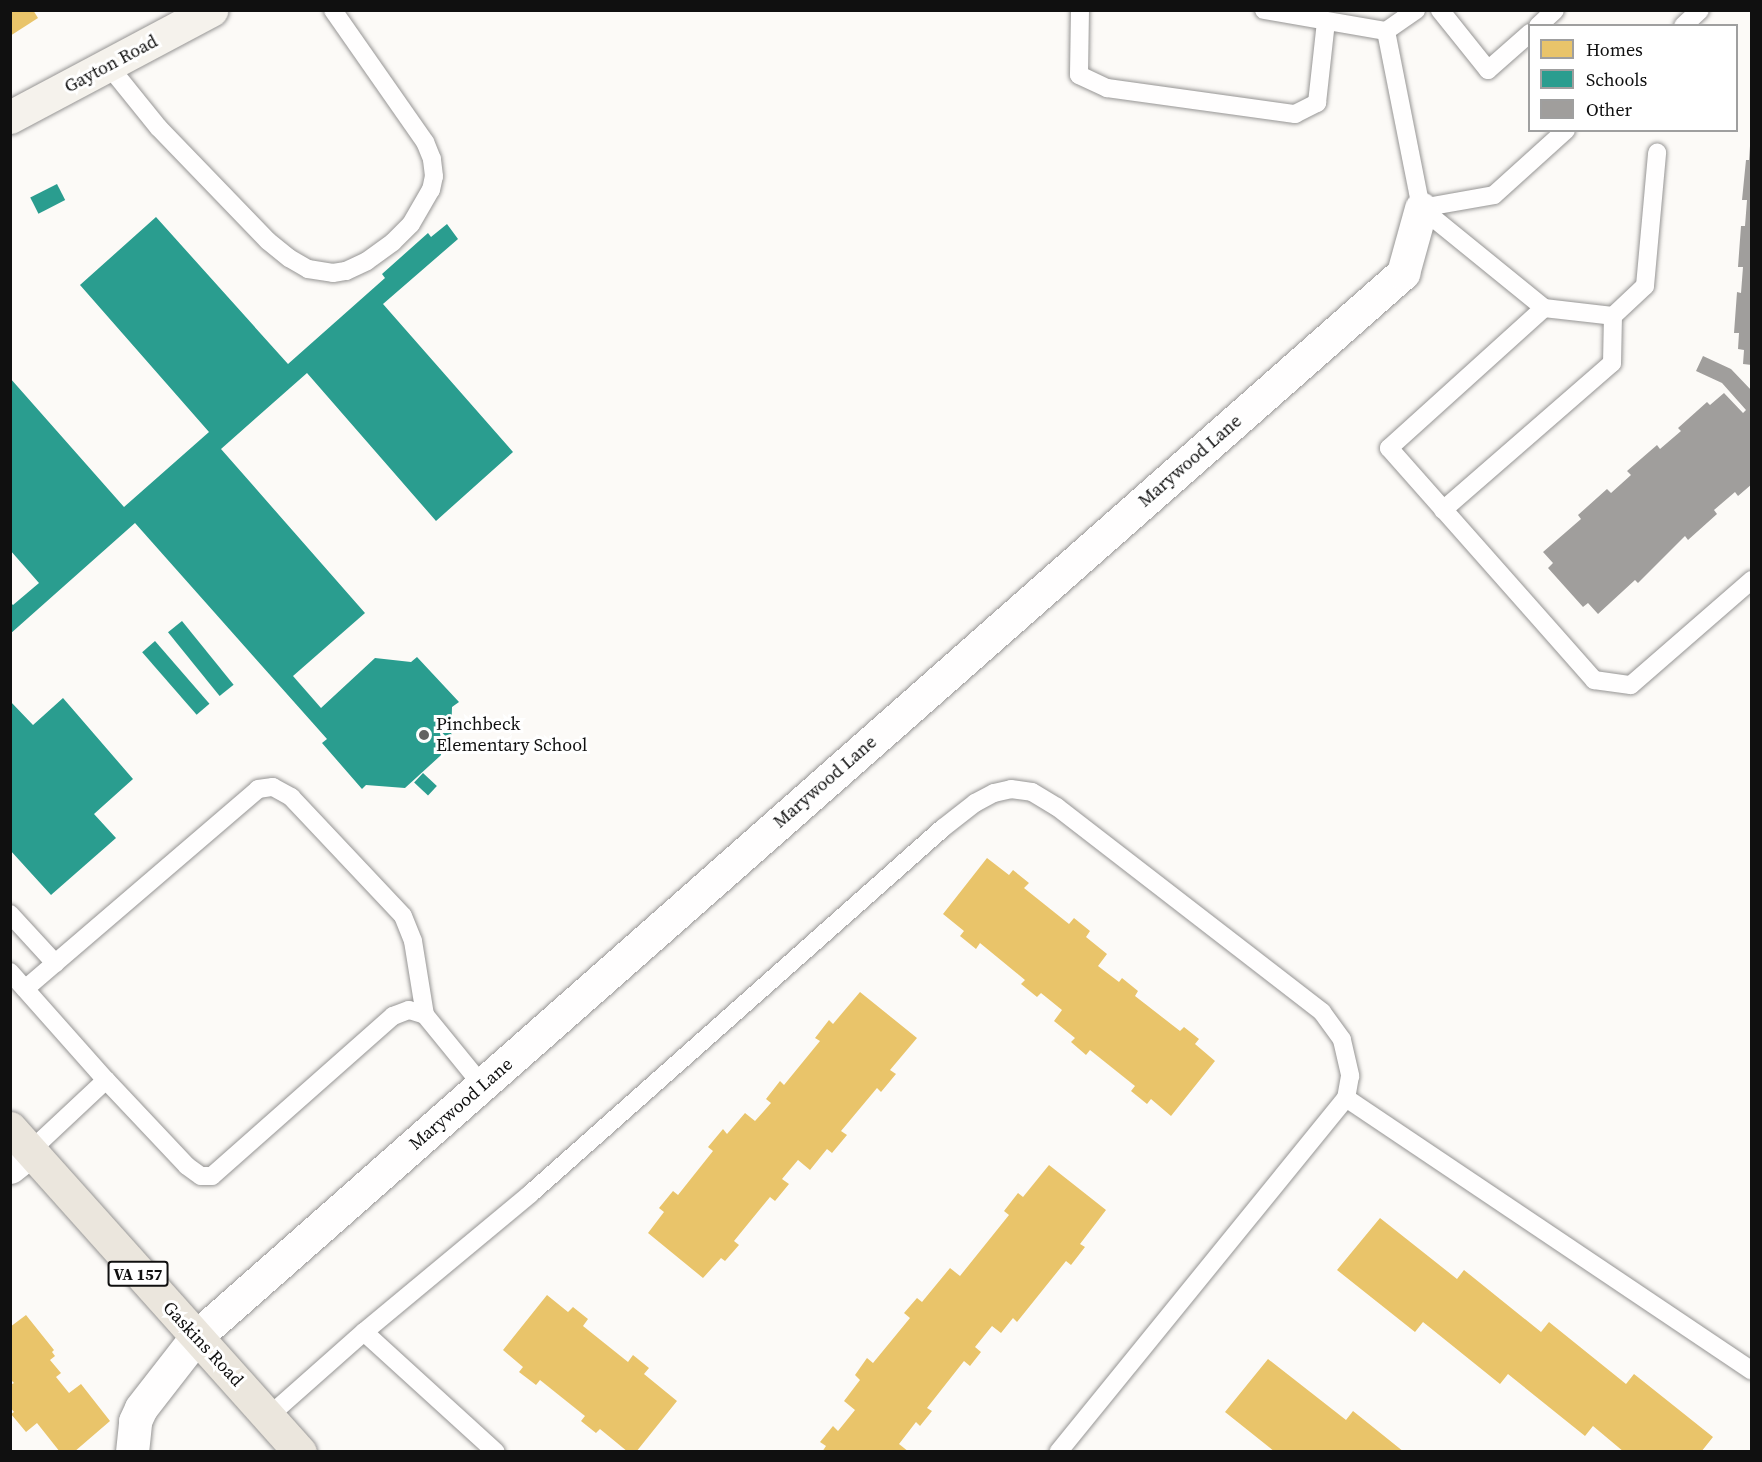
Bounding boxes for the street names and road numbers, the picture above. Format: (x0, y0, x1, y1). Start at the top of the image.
street label: Gayton Road (61, 30, 161, 98)
street label: Marywood Lane (1134, 410, 1246, 512)
street label: Marywood Lane (769, 731, 881, 833)
street label: Marywood Lane (405, 1053, 517, 1155)
road number: VA 157 (106, 1261, 170, 1287)
street label: Gaskins Road (158, 1297, 248, 1391)

